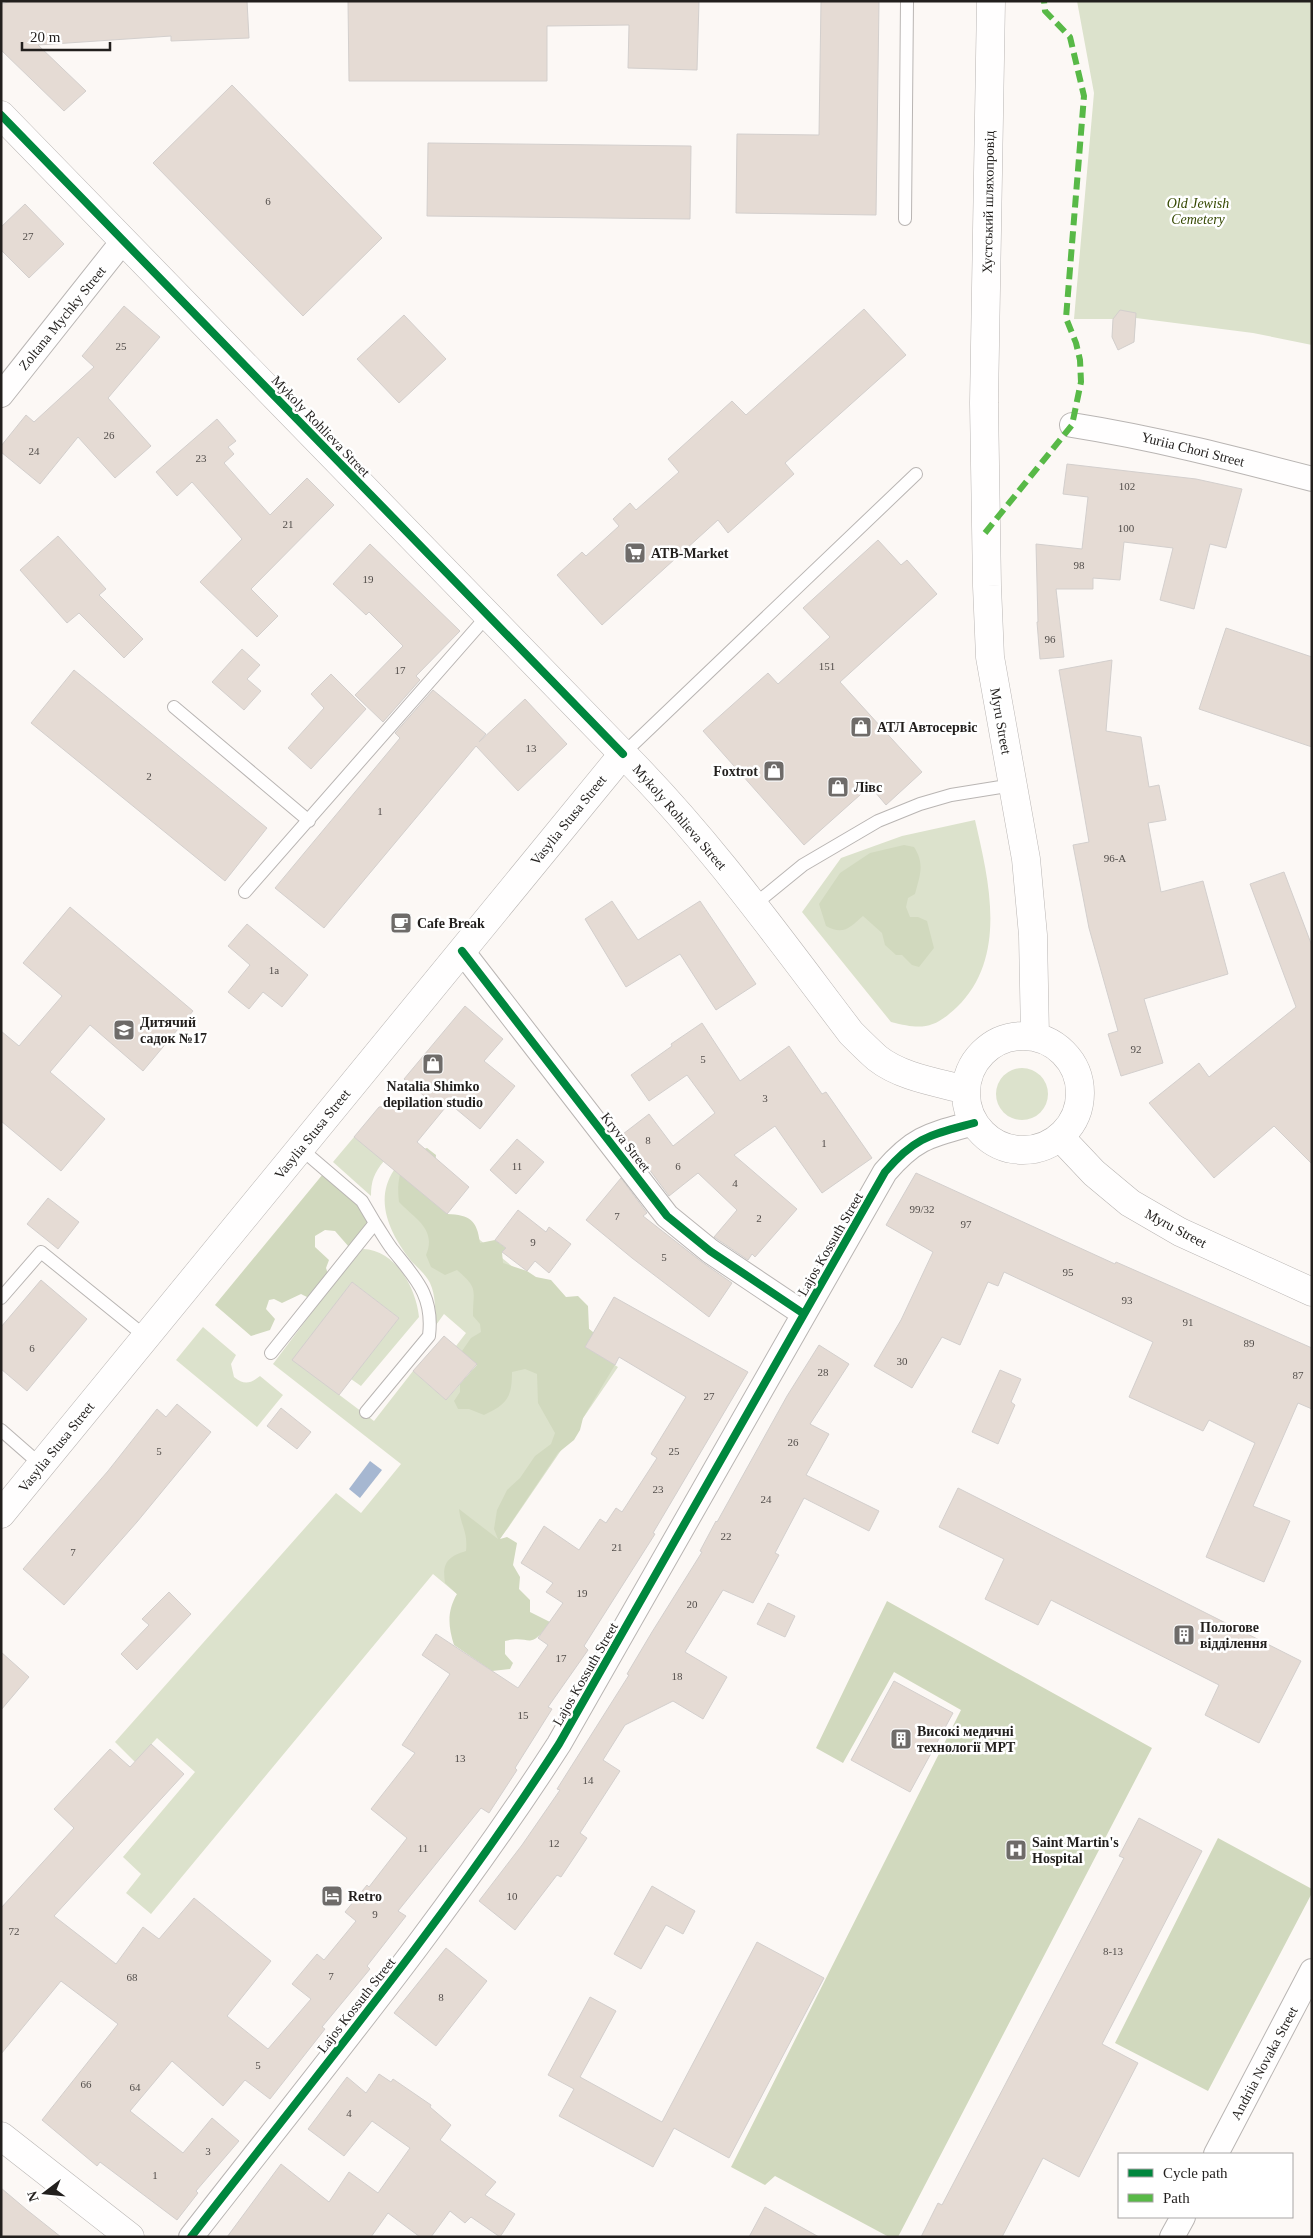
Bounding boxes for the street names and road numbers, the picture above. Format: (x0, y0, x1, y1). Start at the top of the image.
street label: Хустський шляхопровід (980, 130, 997, 274)
street label: Zoltana Mychky Street (16, 263, 109, 373)
street label: Mykoly Rohlieva Street (269, 373, 373, 480)
street label: Yuriia Chori Street (1140, 429, 1246, 470)
street label: Myru Street (987, 687, 1014, 756)
street label: Mykoly Rohlieva Street (630, 762, 729, 873)
street label: Vasylia Stusa Street (528, 772, 609, 868)
street label: Vasylia Stusa Street (272, 1086, 353, 1182)
street label: Kryva Street (598, 1110, 653, 1175)
street label: Lajos Kossuth Street (795, 1190, 866, 1299)
street label: Myru Street (1143, 1206, 1209, 1251)
street label: Vasylia Stusa Street (16, 1399, 97, 1495)
street label: Lajos Kossuth Street (550, 1620, 621, 1729)
street label: Lajos Kossuth Street (315, 1955, 398, 2056)
street label: Andriia Novaka Street (1228, 2004, 1301, 2122)

